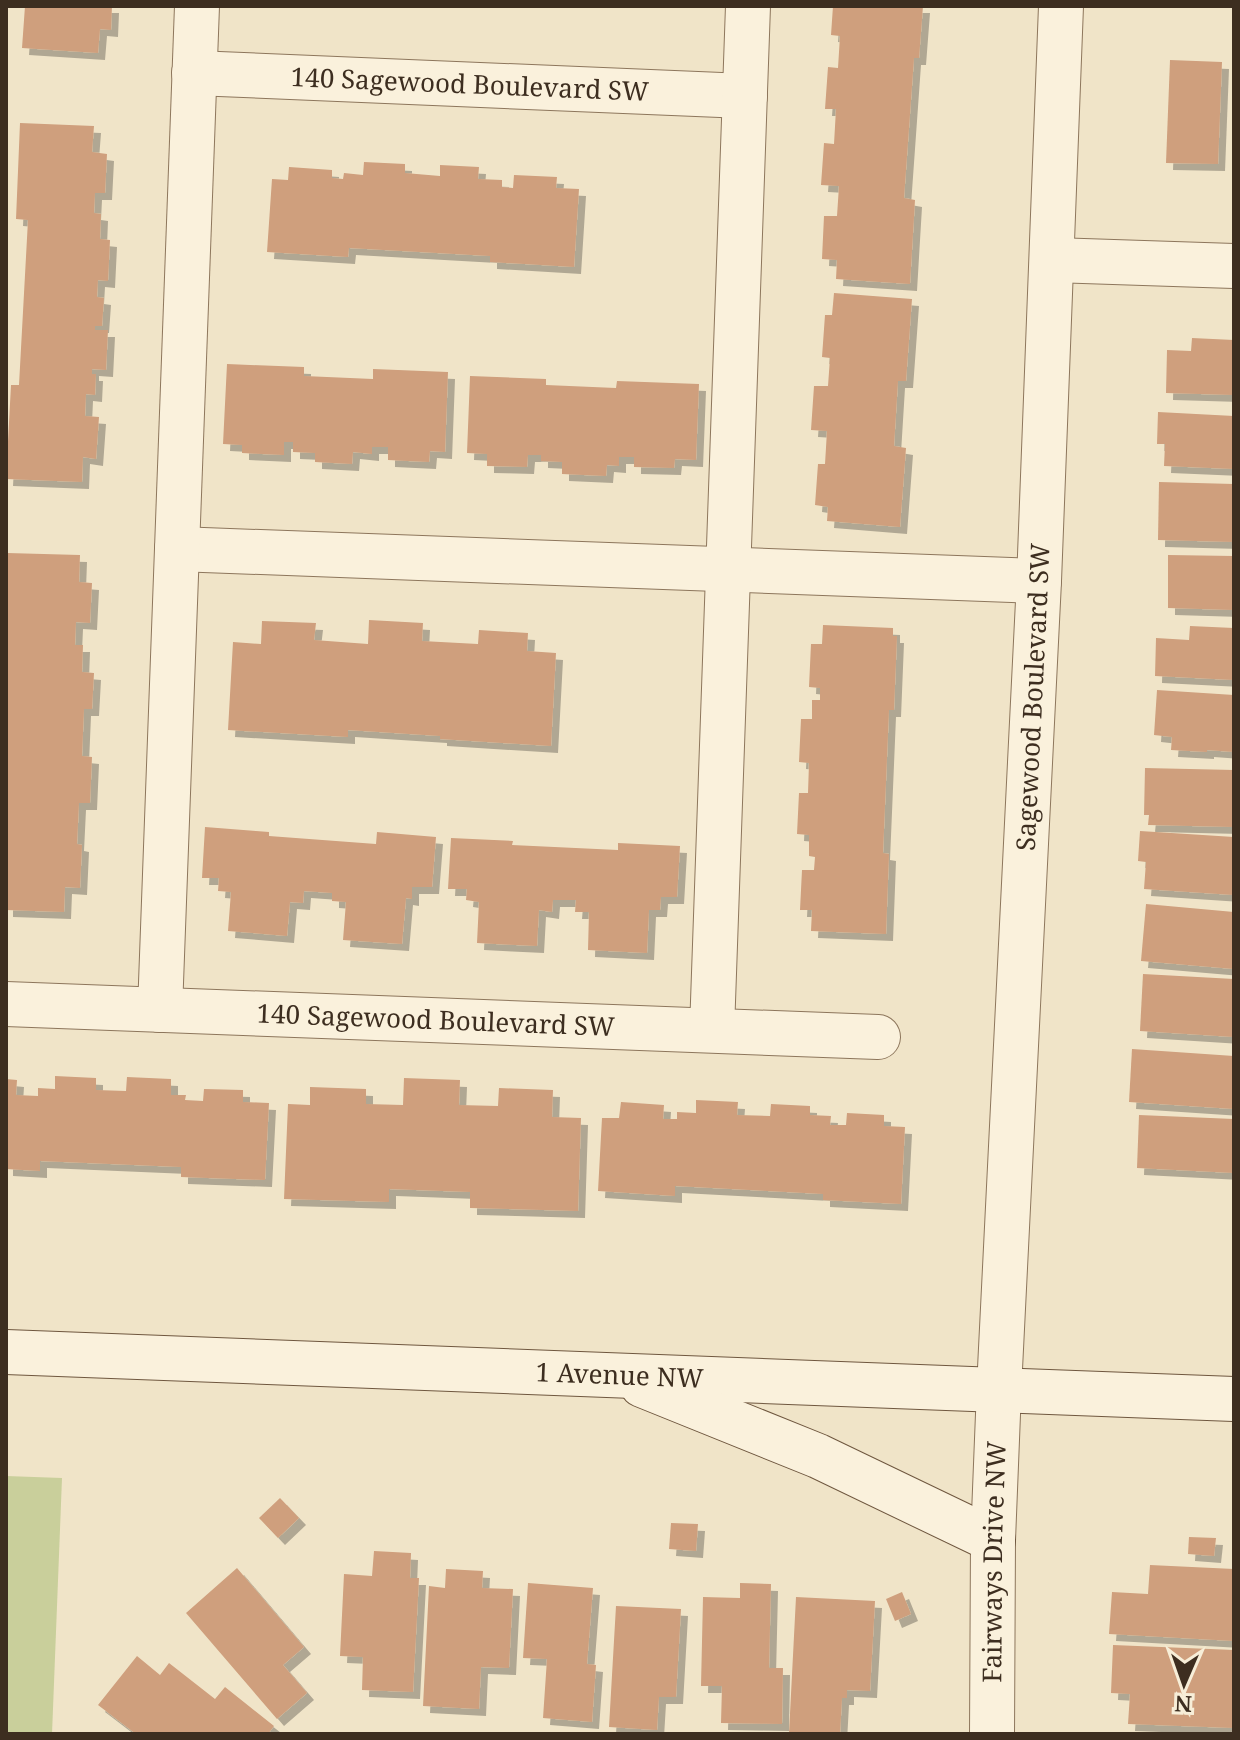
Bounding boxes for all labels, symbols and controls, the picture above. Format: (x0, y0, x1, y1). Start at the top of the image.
street label: 140 Sagewood Boulevard SW (290, 58, 650, 109)
street label: Sagewood Boulevard SW (1007, 542, 1057, 852)
street label: 140 Sagewood Boulevard SW (256, 994, 615, 1044)
street label: 1 Avenue NW (535, 1353, 704, 1396)
street label: Fairways Drive NW (973, 1441, 1014, 1683)
north arrow (1144, 1644, 1224, 1724)
text: N (1174, 1690, 1192, 1720)

